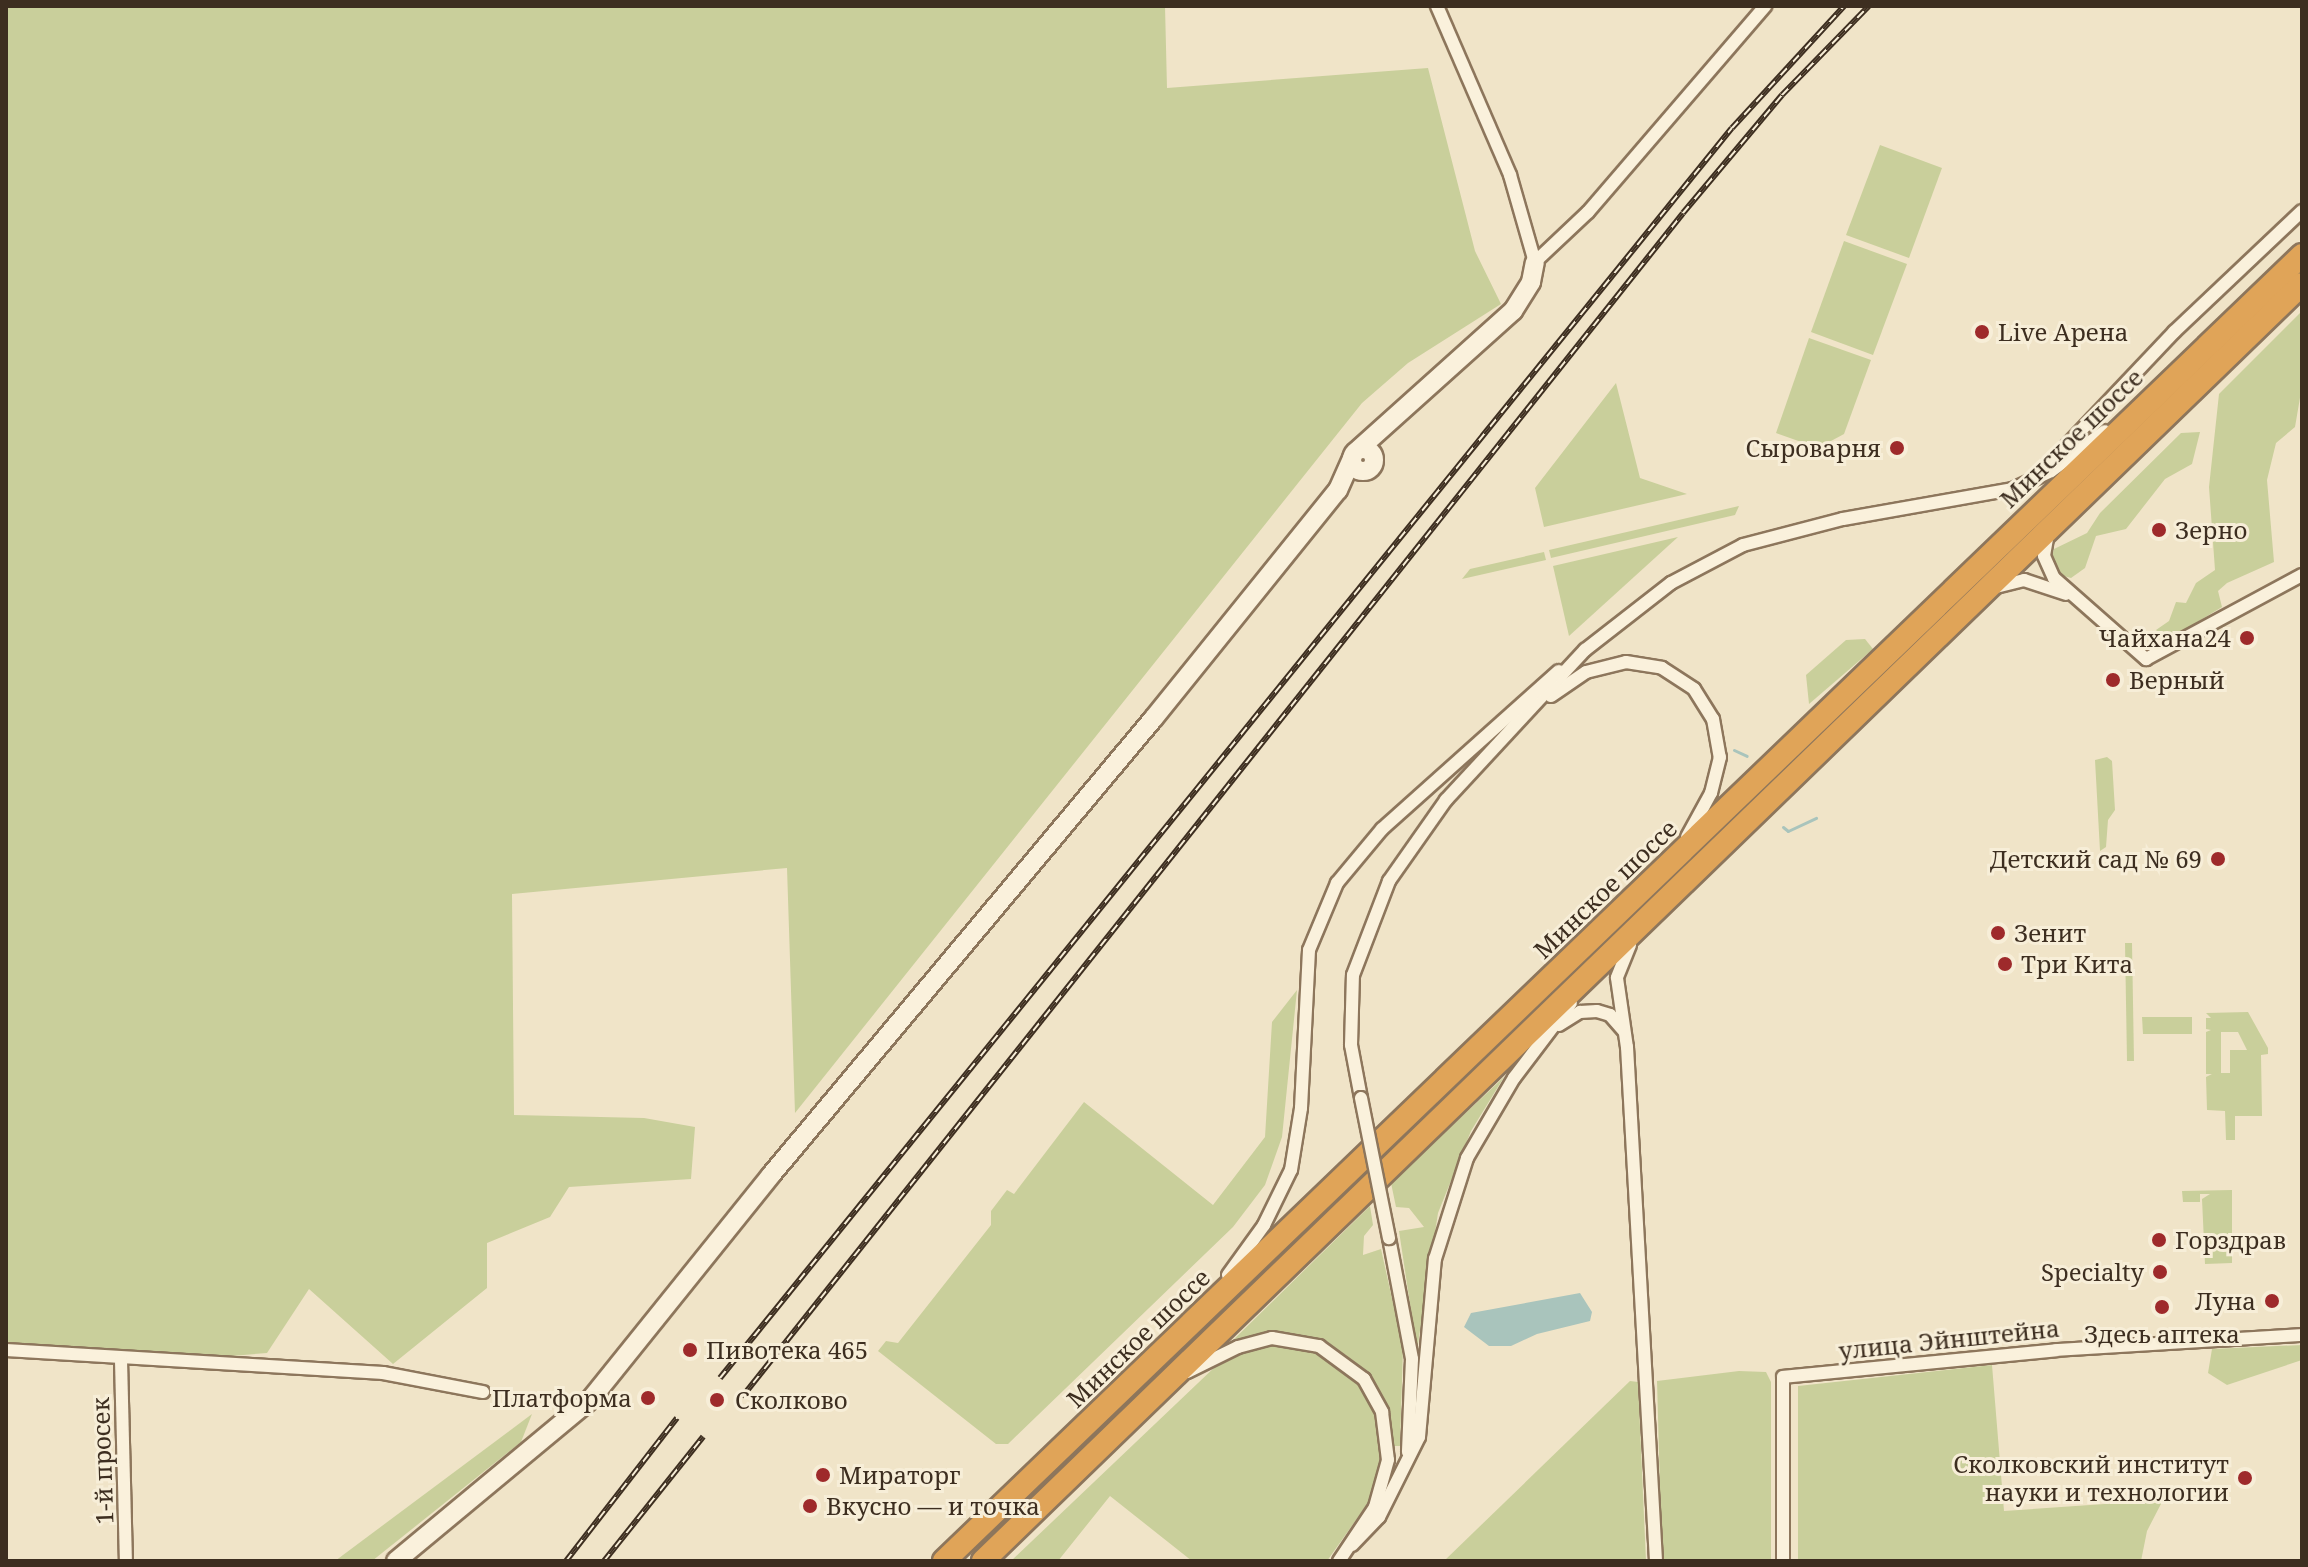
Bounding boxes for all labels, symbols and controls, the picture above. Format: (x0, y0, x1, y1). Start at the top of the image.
place label: Live Арена (1998, 318, 2128, 346)
marker: Live Арена (1973, 323, 1991, 341)
street label: Минское шоссе (1994, 363, 2148, 513)
place label: Сыроварня (1745, 434, 1881, 462)
marker: Сыроварня (1888, 439, 1906, 457)
place label: Зерно (2175, 516, 2247, 544)
marker: Зерно (2150, 521, 2168, 539)
place label: Чайхана24 (2099, 624, 2231, 652)
marker: Чайхана24 (2238, 629, 2256, 647)
place label: Верный (2129, 666, 2225, 694)
marker: Верный (2104, 671, 2122, 689)
street label: Минское шоссе (1528, 814, 1682, 964)
place label: Детский сад № 69 (1990, 845, 2202, 873)
marker: Детский сад № 69 (2209, 850, 2227, 868)
place label: Зенит (2014, 919, 2086, 947)
marker: Зенит (1989, 924, 2007, 942)
place label: Три Кита (2021, 950, 2133, 978)
marker: Три Кита (1996, 955, 2014, 973)
place label: Горздрав (2175, 1226, 2286, 1254)
marker: Горздрав (2150, 1231, 2168, 1249)
place label: Specialty (2041, 1258, 2144, 1286)
street label: Минское шоссе (1061, 1263, 1215, 1413)
marker: Specialty (2151, 1263, 2169, 1281)
place label: Луна (2195, 1287, 2256, 1315)
marker: Луна (2263, 1292, 2281, 1310)
marker: Здесь аптека (2153, 1298, 2171, 1316)
street label: улица Эйнштейна (1837, 1313, 2061, 1365)
place label: Здесь аптека (2084, 1320, 2240, 1348)
place label: Пивотека 465 (706, 1336, 868, 1364)
marker: Пивотека 465 (681, 1341, 699, 1359)
place label: Платформа (492, 1384, 632, 1412)
place label: Сколково (735, 1386, 848, 1414)
marker: Платформа (639, 1389, 657, 1407)
marker: Сколково (706, 1389, 728, 1411)
street label: 1-й просек (85, 1397, 119, 1525)
place label: Сколковский институт науки и технологии (1953, 1450, 2229, 1506)
place label: Мираторг (839, 1461, 960, 1489)
marker: Мираторг (814, 1466, 832, 1484)
marker: Сколковский институт науки и технологии (2236, 1469, 2254, 1487)
place label: Вкусно — и точка (826, 1492, 1040, 1520)
marker: Вкусно — и точка (801, 1497, 819, 1515)

